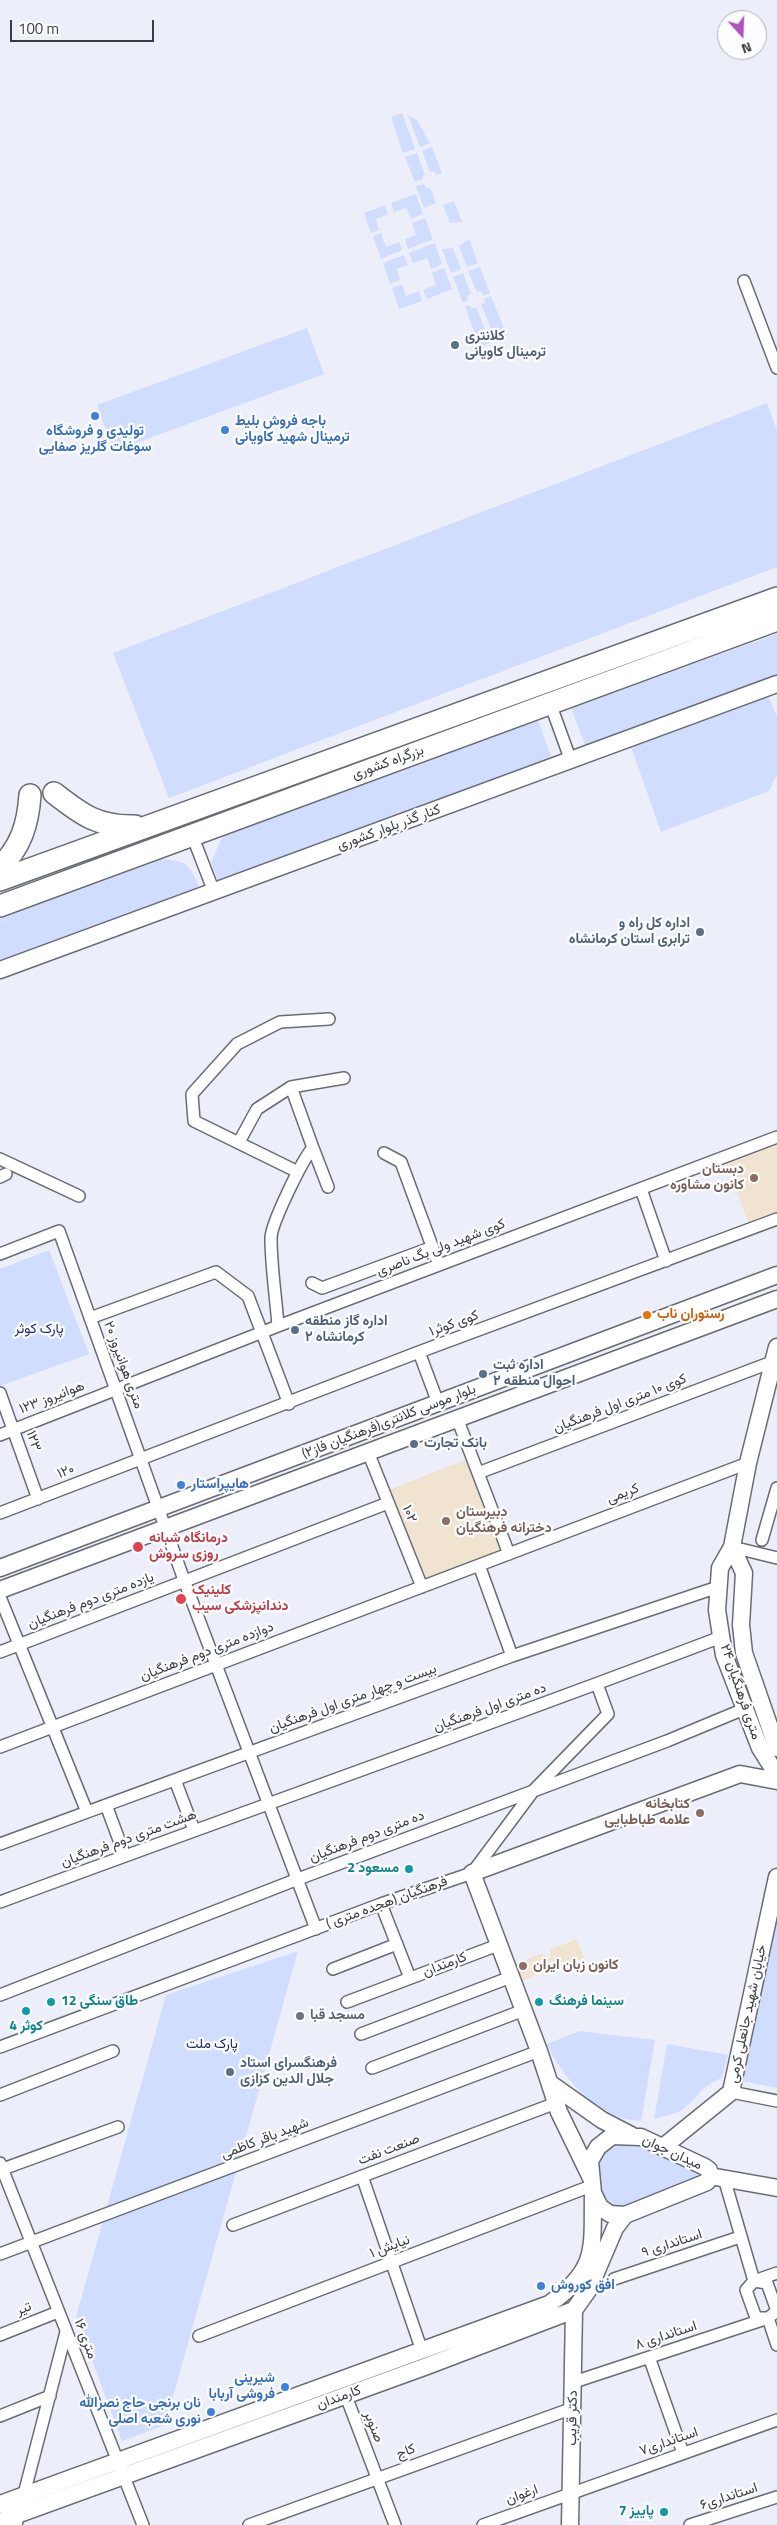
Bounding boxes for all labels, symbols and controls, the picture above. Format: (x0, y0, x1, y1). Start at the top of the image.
scale bar (12, 10, 156, 42)
north arrow (717, 10, 767, 60)
text: 100 m (18, 17, 59, 40)
text: N (739, 37, 755, 60)
place label: کلانتری ترمینال کاویانی (465, 329, 546, 362)
marker: کلانتری ترمینال کاویانی (449, 339, 461, 351)
marker: توليدی و فروشگاه سوغات گلريز صفايی (89, 410, 101, 422)
place label: باجه فروش بلیط ترمینال شهید کاویانی (235, 414, 350, 447)
place label: توليدی و فروشگاه سوغات گلريز صفايی (39, 424, 151, 457)
marker: باجه فروش بلیط ترمینال شهید کاویانی (219, 424, 231, 436)
street label: بزرگراه کشوری (350, 742, 426, 784)
street label: کنار گذر بلوار کشوری (335, 801, 443, 855)
place label: اداره کل راه و ترابری استان کرمانشاه (569, 916, 690, 949)
marker: اداره کل راه و ترابری استان کرمانشاه (694, 926, 706, 938)
place label: دبستان کانون مشاوره (670, 1162, 744, 1194)
marker: دبستان کانون مشاوره (748, 1172, 760, 1184)
street label: کوی شهید ولی بگ ناصری (374, 1216, 508, 1280)
street label: کوی کوثر۱ (427, 1307, 481, 1341)
place label: رستوران ناب (657, 1307, 725, 1323)
marker: رستوران ناب (641, 1309, 653, 1321)
place label: اداره گاز منطقه ۲ کرمانشاه (305, 1314, 388, 1346)
street label: ۲۰ متری هوانیروز (99, 1319, 147, 1411)
park label: پارک کوثر (15, 1322, 63, 1338)
marker: اداره گاز منطقه ۲ کرمانشاه (289, 1324, 301, 1336)
place label: اداره ثبت احوال منطقه ۲ (493, 1358, 575, 1390)
marker: اداره ثبت احوال منطقه ۲ (477, 1368, 489, 1380)
street label: کوی ۱۰ متری اول فرهنگیان (551, 1371, 689, 1437)
street label: ۱۲۳ هوانیروز (17, 1378, 87, 1418)
street label: بلوار موسی کلانتری(فرهنگیان فاز۲) (300, 1381, 478, 1463)
street label: ۱۲۳ (22, 1429, 44, 1453)
place label: بانک تجارت (424, 1436, 487, 1452)
marker: بانک تجارت (408, 1438, 420, 1450)
street label: ۱۲۰ (55, 1461, 77, 1483)
place label: هایپراستار (191, 1477, 249, 1493)
marker: هایپراستار (175, 1479, 187, 1491)
street label: کریمی (604, 1480, 642, 1508)
street label: ۱۰۲ (398, 1503, 420, 1525)
place label: دبیرستان دخترانه فرهنگیان (456, 1505, 552, 1538)
marker: دبیرستان دخترانه فرهنگیان (440, 1515, 452, 1527)
place label: درمانگاه شبانه روزی سروش (149, 1531, 228, 1564)
marker: درمانگاه شبانه روزی سروش (131, 1540, 145, 1554)
street label: یازده متری دوم فرهنگیان (26, 1569, 156, 1633)
place label: کلینیک دندانپزشکی سیب (192, 1583, 288, 1615)
marker: کلینیک دندانپزشکی سیب (174, 1592, 188, 1606)
street label: دوازده متری دوم فرهنگیان (138, 1619, 276, 1685)
street label: ۲۴ متری فرهنگیان (716, 1642, 764, 1742)
street label: بیست و چهار متری اول فرهنگیان (267, 1661, 439, 1737)
street label: ده متری اول فرهنگیان (431, 1680, 549, 1736)
place label: کتابخانه علامه طباطبایی (604, 1797, 690, 1830)
street label: هشت متری دوم فرهنگیان (59, 1807, 199, 1871)
street label: ده متری دوم فرهنگیان (307, 1807, 427, 1867)
marker: کتابخانه علامه طباطبایی (694, 1807, 706, 1819)
place label: مسعود 2 (347, 1861, 399, 1877)
marker: مسعود 2 (403, 1863, 415, 1875)
street label: فرهنگیان (هجده متری ) (324, 1873, 450, 1933)
street label: خیابان شهید جانعلی کرمی (725, 1943, 771, 2085)
street label: کارمندان (421, 1949, 469, 1981)
place label: کانون زبان ایران (533, 1958, 619, 1974)
marker: کانون زبان ایران (517, 1960, 529, 1972)
place label: طاق سنگی 12 (61, 1994, 138, 2010)
place label: سینما فرهنگ (549, 1994, 624, 2010)
marker: طاق سنگی 12 (45, 1996, 57, 2008)
marker: سینما فرهنگ (533, 1996, 545, 2008)
marker: کوثر 4 (20, 2005, 32, 2017)
place label: مسجد قبا (310, 2008, 365, 2024)
marker: مسجد قبا (294, 2010, 306, 2022)
place label: کوثر 4 (9, 2019, 43, 2035)
park label: پارک ملت (186, 2037, 238, 2053)
place label: فرهنگسرای استاد جلال الدین کزازی (240, 2056, 337, 2088)
marker: فرهنگسرای استاد جلال الدین کزازی (224, 2066, 236, 2078)
street label: شهید باقر کاظمی (219, 2115, 311, 2163)
street label: صنعت نفت (356, 2131, 422, 2169)
street label: میدان جوان (639, 2132, 705, 2174)
street label: استانداری ۹ (640, 2226, 704, 2262)
street label: نیایش ۱ (368, 2232, 412, 2262)
place label: افق کوروش (551, 2278, 615, 2294)
marker: افق کوروش (535, 2280, 547, 2292)
street label: تیر (14, 2298, 34, 2320)
street label: ۱۶ متری (70, 2317, 100, 2361)
street label: استانداری ۸ (633, 2318, 699, 2354)
place label: شیرینی فروشی آربابا (209, 2371, 275, 2404)
marker: شیرینی فروشی آربابا (279, 2381, 291, 2393)
street label: کارمندان (315, 2382, 363, 2414)
street label: دکتر قریب (564, 2390, 582, 2446)
place label: نان برنجی حاج نصرالله نوری شعبه اصلی (79, 2396, 201, 2428)
marker: نان برنجی حاج نصرالله نوری شعبه اصلی (205, 2406, 217, 2418)
street label: صنوبر (359, 2409, 387, 2445)
street label: استانداری۷ (637, 2424, 701, 2460)
street label: کاج (394, 2441, 418, 2463)
street label: استانداری۶ (698, 2480, 760, 2514)
street label: ارغوان (504, 2481, 540, 2509)
place label: پاییز 7 (619, 2504, 654, 2520)
marker: پاییز 7 (658, 2506, 670, 2518)

